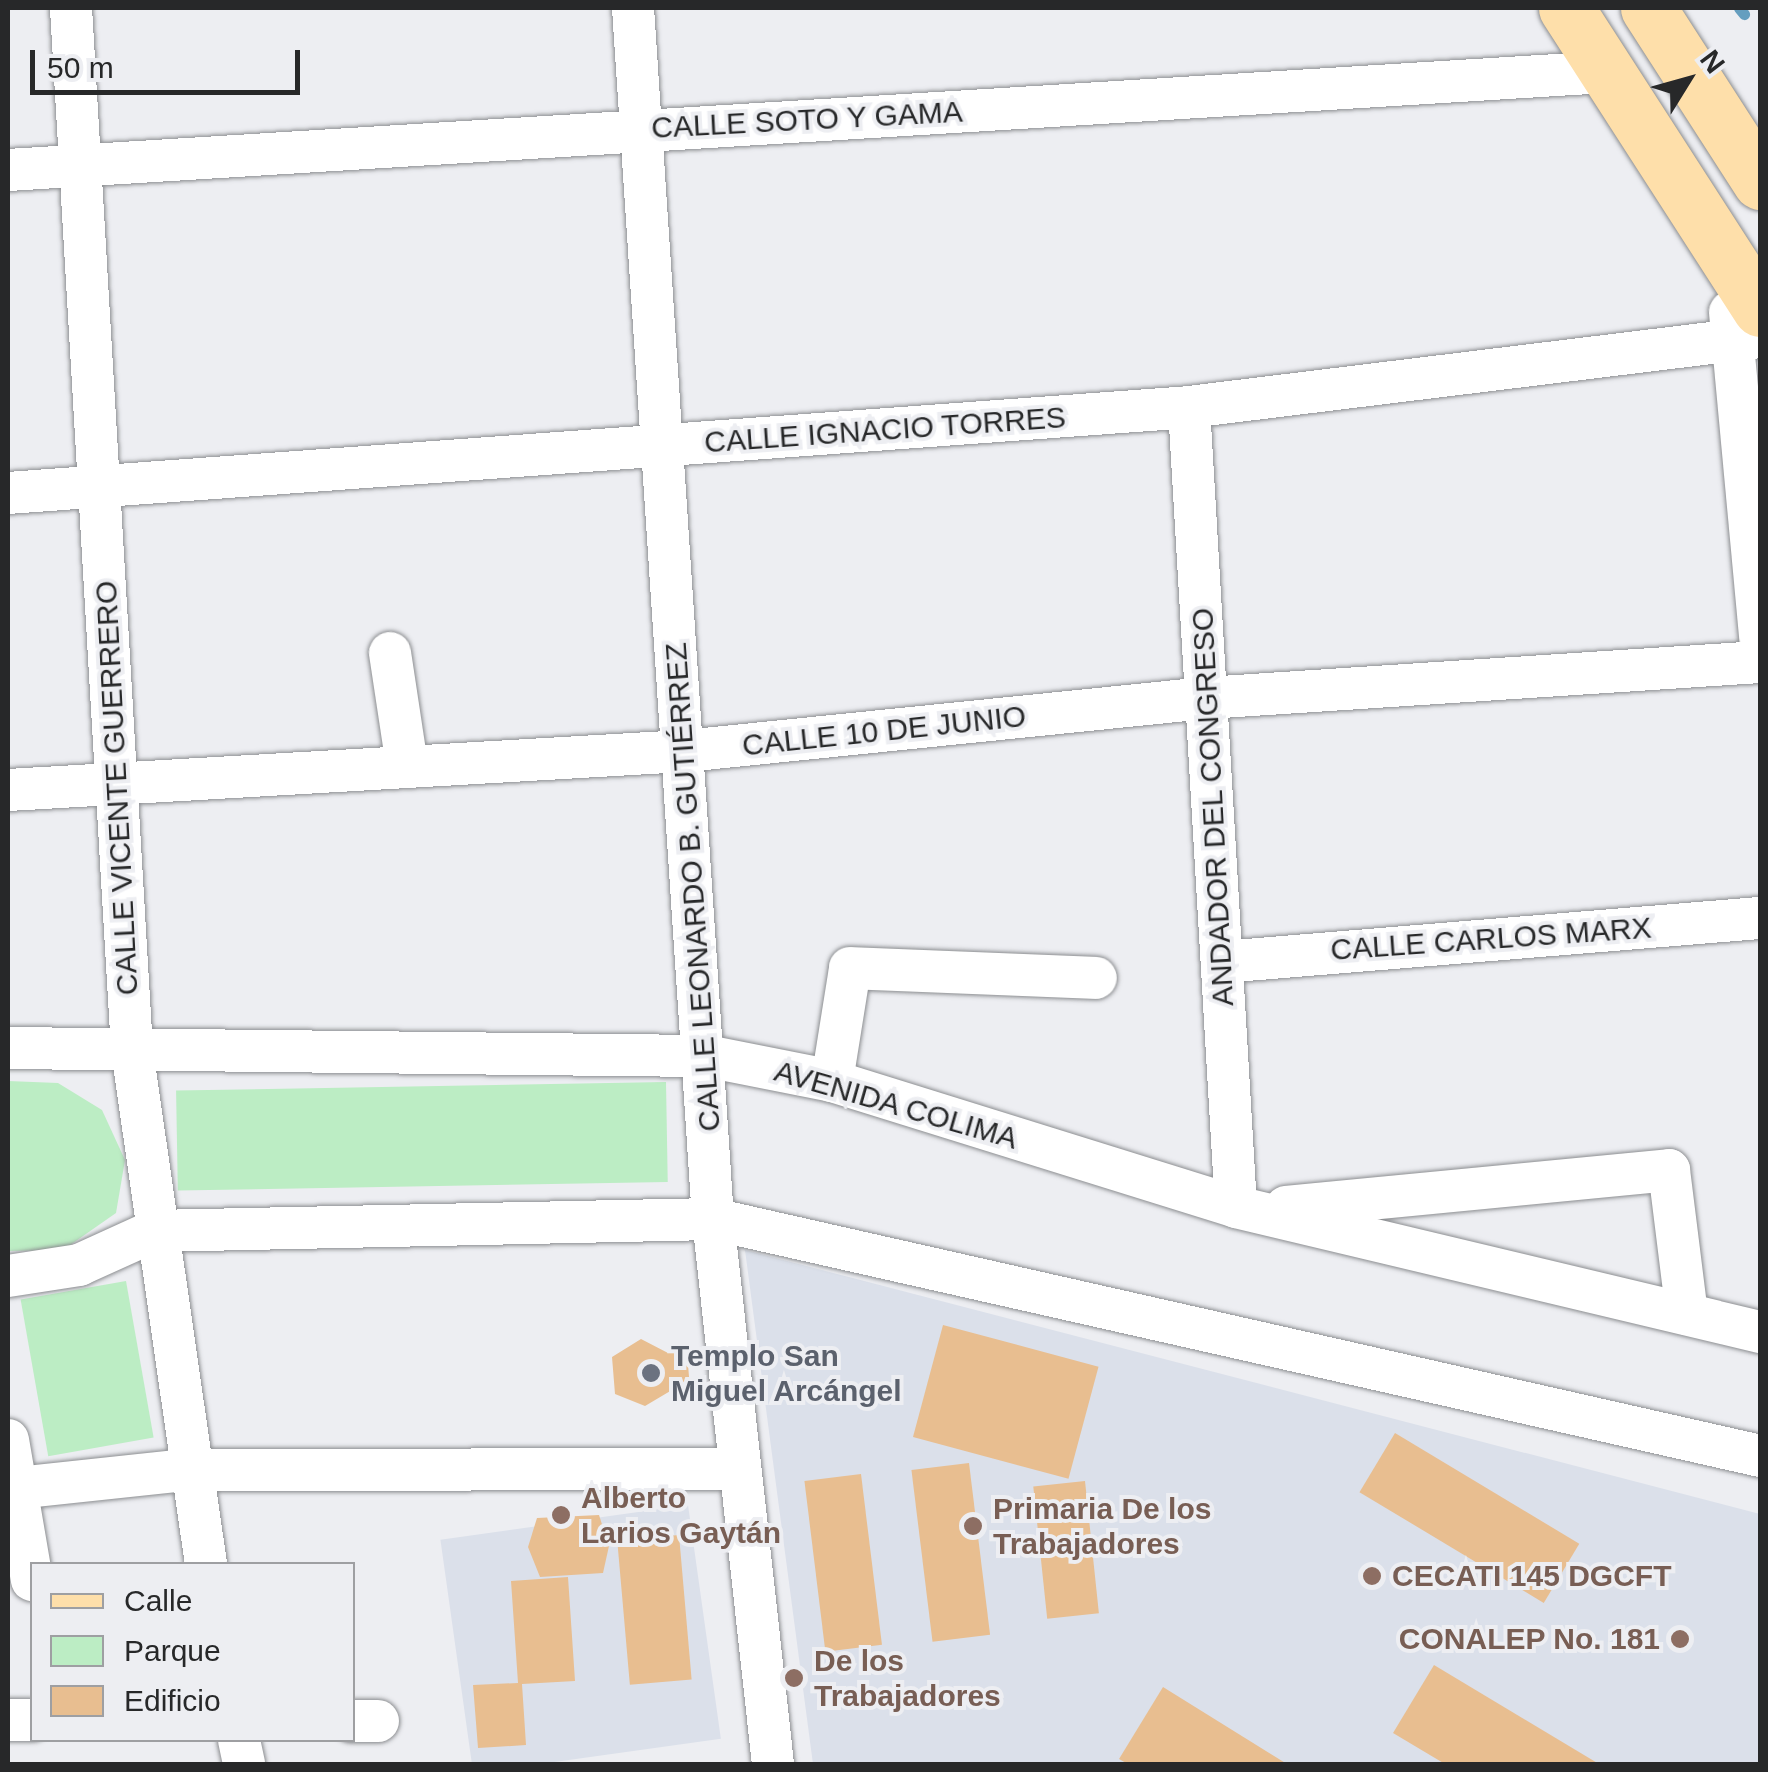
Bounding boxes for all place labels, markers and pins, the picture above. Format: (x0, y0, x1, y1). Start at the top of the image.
place label: Templo San Miguel Arcángel (671, 1338, 903, 1408)
marker: Templo San Miguel Arcángel (640, 1362, 662, 1384)
place label: Alberto Larios Gaytán (581, 1480, 781, 1550)
place label: Primaria De los Trabajadores (993, 1491, 1211, 1562)
marker: Alberto Larios Gaytán (550, 1504, 572, 1526)
marker: Primaria De los Trabajadores (962, 1515, 984, 1537)
place label: CECATI 145 DGCFT (1392, 1558, 1671, 1594)
marker: CECATI 145 DGCFT (1361, 1565, 1383, 1587)
place label: CONALEP No. 181 (1398, 1621, 1660, 1657)
marker: CONALEP No. 181 (1669, 1628, 1691, 1650)
place label: De los Trabajadores (814, 1643, 1001, 1714)
marker: De los Trabajadores (783, 1667, 805, 1689)

